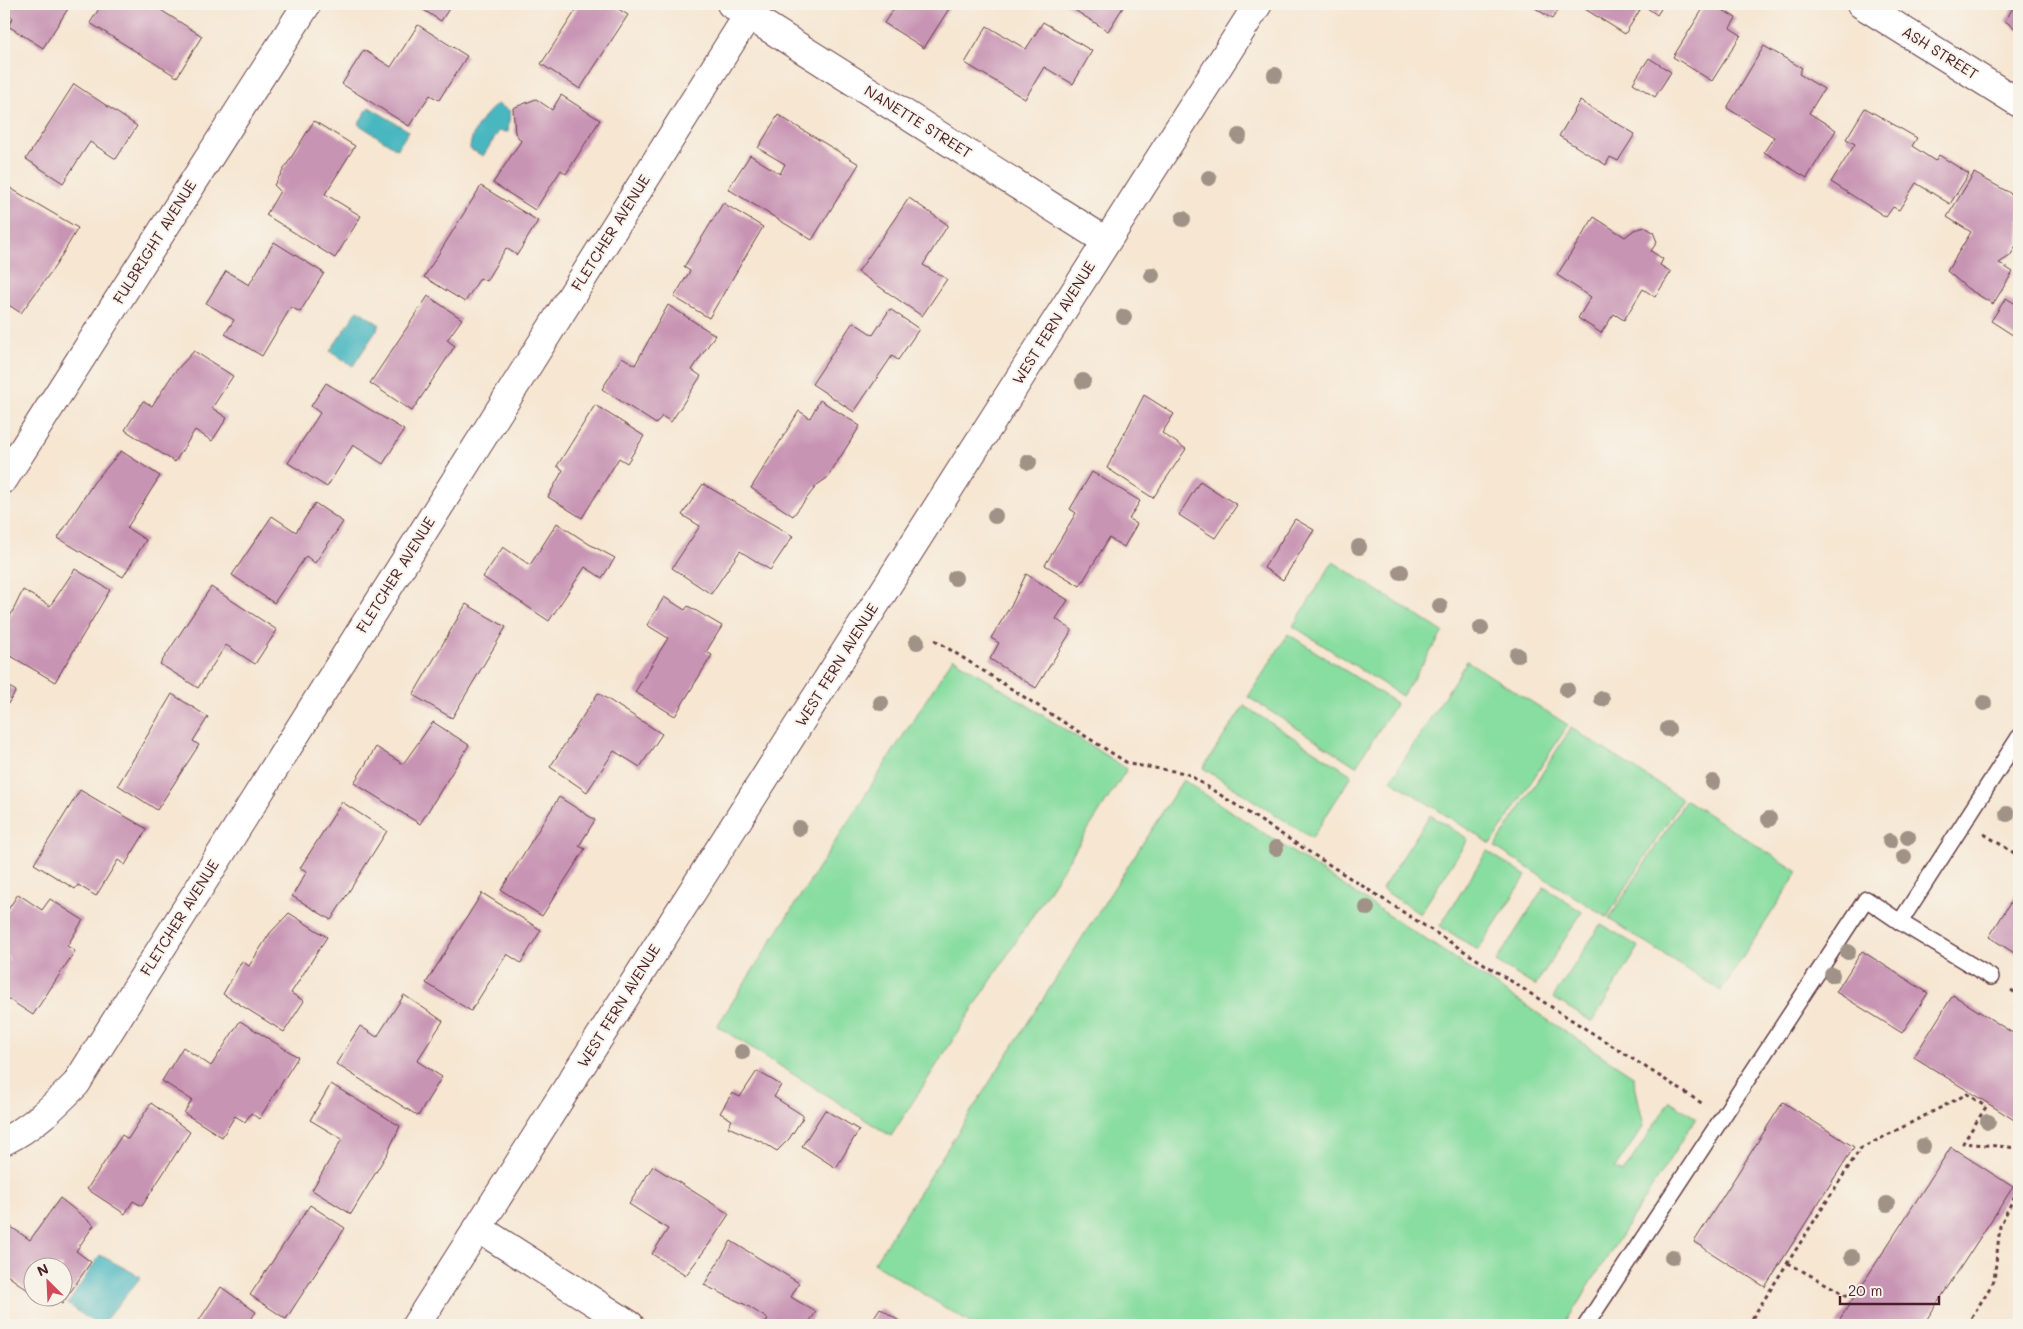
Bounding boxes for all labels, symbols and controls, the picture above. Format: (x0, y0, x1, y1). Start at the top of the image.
street label: ASH STREET (1899, 21, 1982, 83)
street label: NANETTE STREET (861, 80, 976, 162)
street label: FLETCHER AVENUE (566, 170, 654, 294)
street label: FULBRIGHT AVENUE (108, 175, 201, 307)
street label: WEST FERN AVENUE (1007, 257, 1099, 388)
street label: FLETCHER AVENUE (351, 512, 439, 636)
street label: WEST FERN AVENUE (790, 599, 882, 730)
street label: FLETCHER AVENUE (135, 855, 223, 979)
street label: WEST FERN AVENUE (572, 940, 664, 1071)
north arrow (22, 1256, 72, 1306)
text: N (34, 1259, 51, 1281)
scale bar (1840, 1274, 1939, 1306)
text: 20 m (1848, 1280, 1882, 1300)

